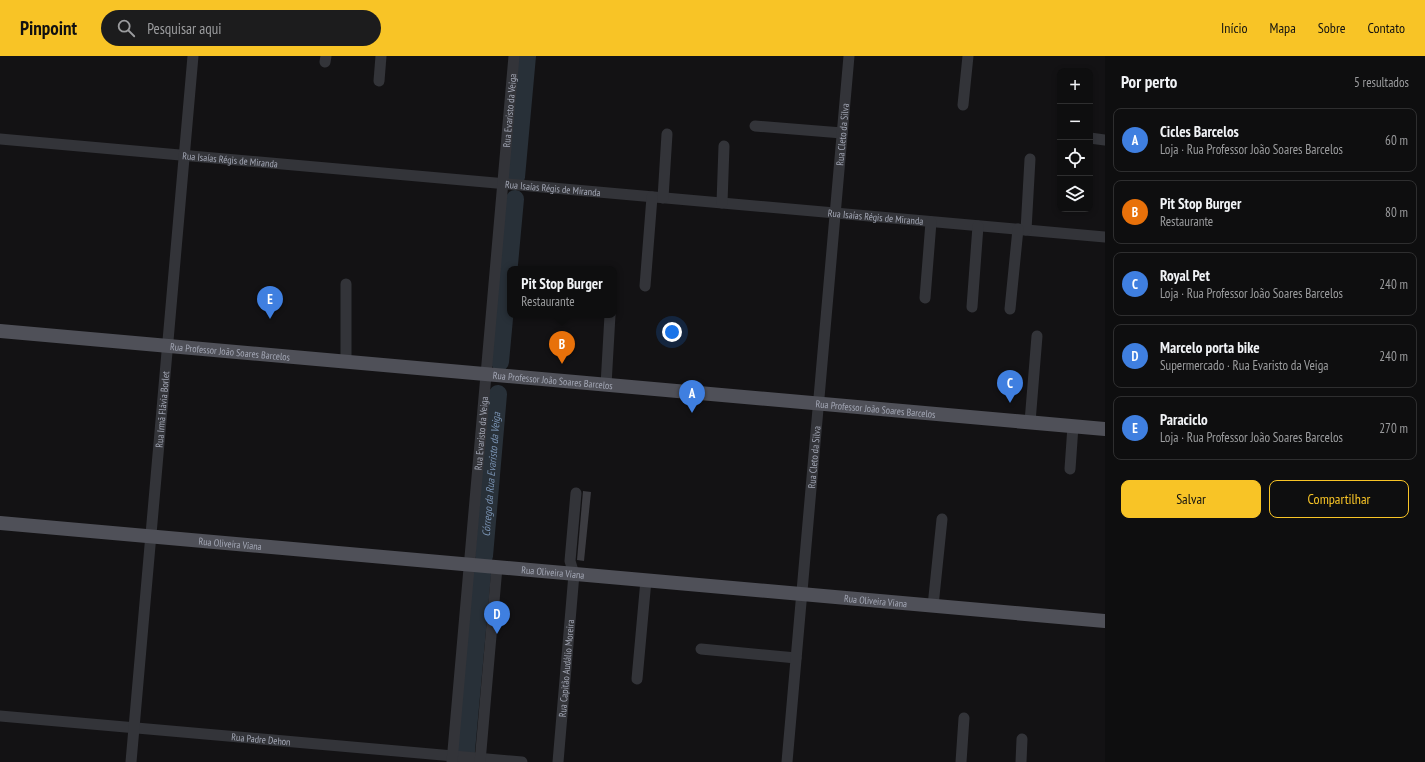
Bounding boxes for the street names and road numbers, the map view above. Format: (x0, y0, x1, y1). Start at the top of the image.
street label: Rua Evaristo da Veiga (500, 73, 519, 148)
street label: Rua Cleto da Silva (833, 103, 852, 166)
street label: Rua Isaías Régis de Miranda (182, 149, 278, 171)
street label: Rua Isaías Régis de Miranda (504, 178, 601, 199)
street label: Rua Isaías Régis de Miranda (827, 206, 924, 228)
street label: Rua Professor João Soares Barcelos (170, 340, 291, 364)
street label: Rua Professor João Soares Barcelos (492, 369, 614, 392)
street label: Rua Irmã Flávia Borlet (153, 370, 172, 448)
street label: Rua Evaristo da Veiga (472, 396, 491, 471)
street label: Rua Professor João Soares Barcelos (815, 397, 937, 421)
street label: Rua Cleto da Silva (805, 425, 823, 489)
street label: Rua Oliveira Viana (198, 535, 262, 553)
street label: Rua Oliveira Viana (521, 563, 585, 582)
street label: Rua Oliveira Viana (843, 592, 908, 610)
street label: Rua Capitão Audálio Moreira (556, 619, 577, 718)
street label: Rua Padre Dehon (231, 730, 291, 749)

